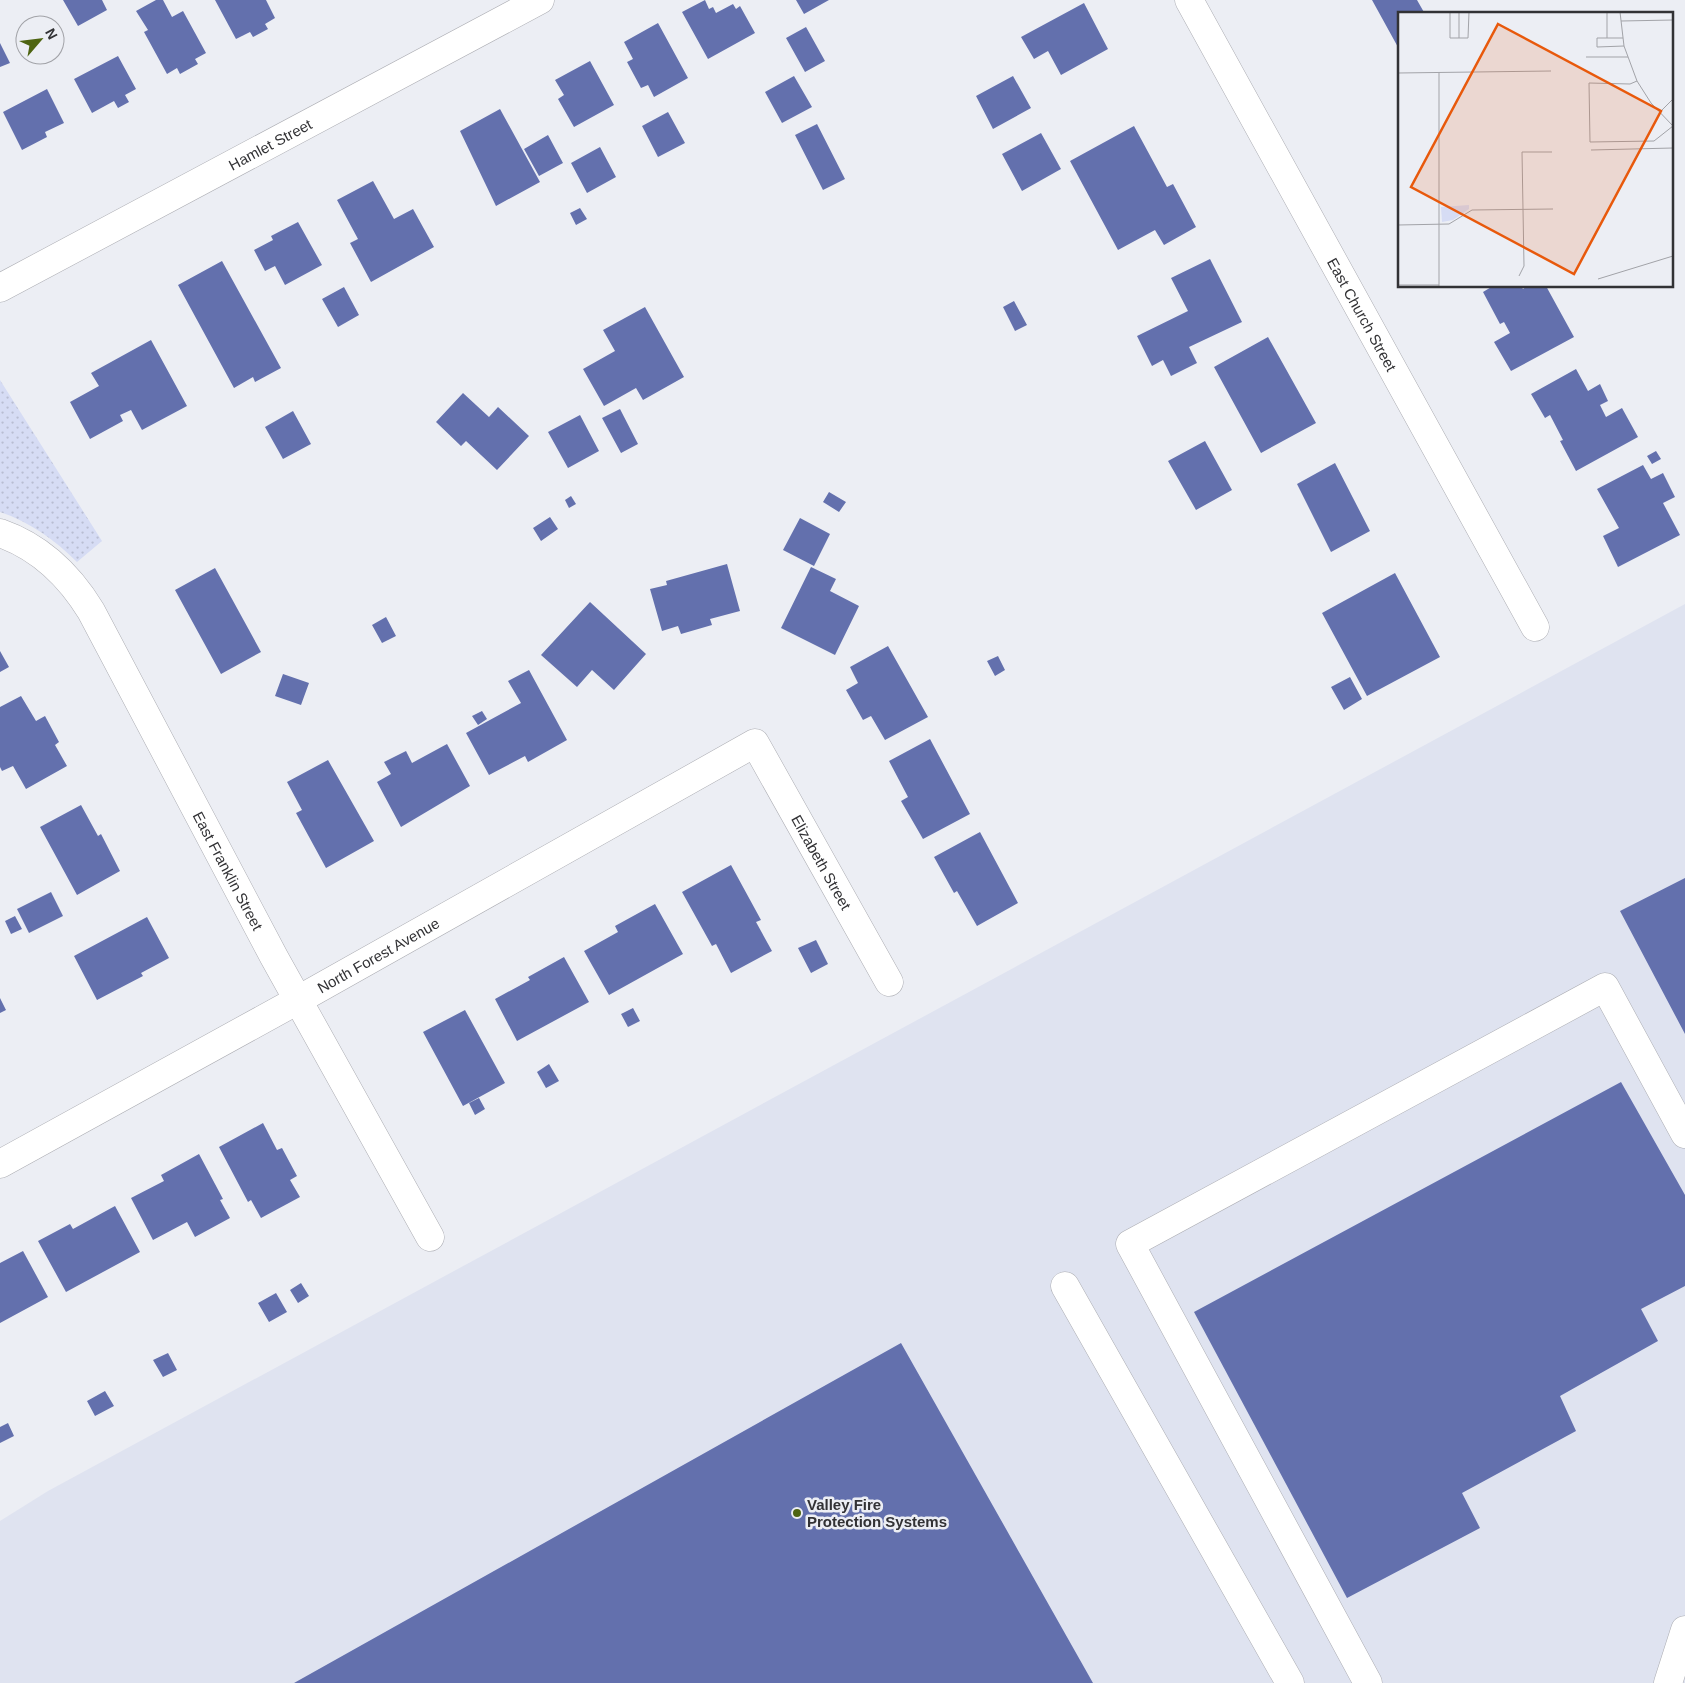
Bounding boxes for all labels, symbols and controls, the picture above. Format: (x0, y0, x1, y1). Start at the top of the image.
inset map (1398, 12, 1672, 288)
north arrow (15, 15, 65, 65)
text: N (42, 26, 61, 42)
street label: Hamlet Street (226, 115, 315, 173)
street label: East Church Street (1324, 255, 1401, 375)
street label: East Franklin Street (190, 808, 267, 934)
street label: Elizabeth Street (788, 812, 856, 913)
street label: North Forest Avenue (314, 914, 442, 996)
place label: Valley Fire Protection Systems (807, 1496, 947, 1530)
marker: Valley Fire Protection Systems (791, 1507, 803, 1519)

